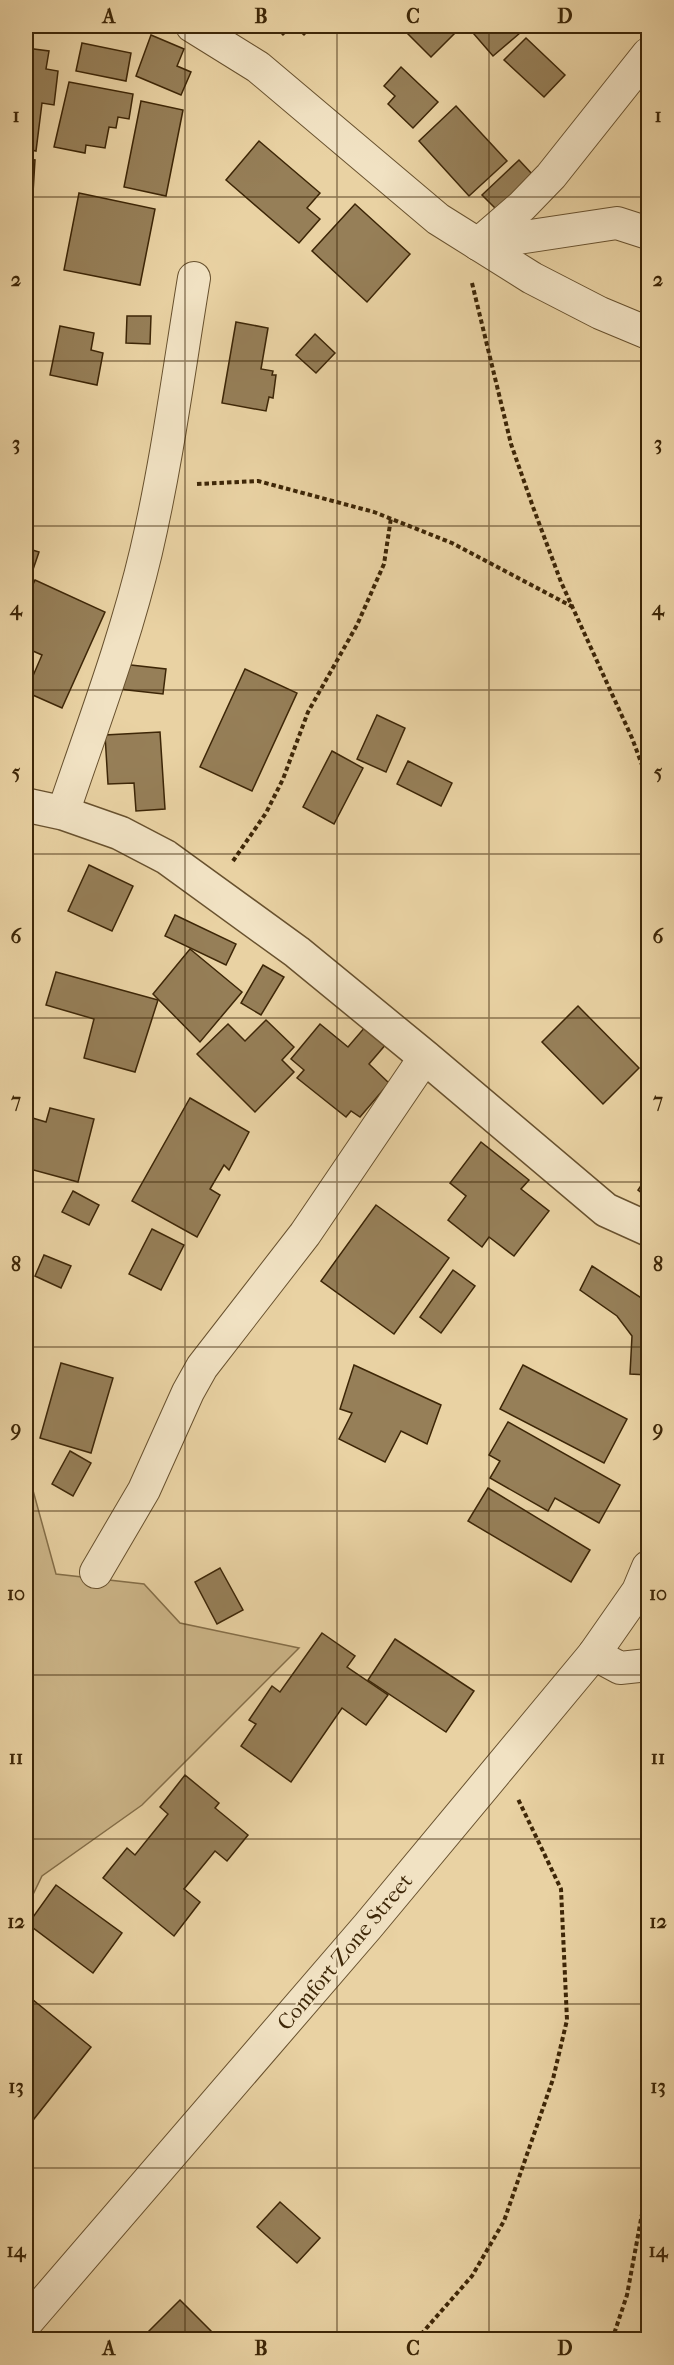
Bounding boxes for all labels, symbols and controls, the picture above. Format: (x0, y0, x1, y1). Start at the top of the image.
text: A (101, 5, 117, 28)
text: B (254, 5, 268, 28)
text: C (406, 5, 420, 28)
text: D (557, 5, 573, 28)
text: 1 (12, 104, 20, 127)
text: 1 (654, 104, 662, 127)
text: 2 (11, 268, 21, 291)
text: 2 (653, 268, 663, 291)
text: 3 (12, 432, 20, 455)
text: 3 (654, 432, 662, 455)
text: 4 (9, 597, 23, 621)
text: 4 (651, 597, 665, 621)
text: 5 (12, 761, 21, 784)
text: 5 (654, 761, 663, 784)
text: 6 (11, 925, 23, 948)
text: 6 (653, 925, 665, 948)
text: 7 (10, 1089, 21, 1112)
text: 7 (652, 1089, 663, 1112)
text: 8 (11, 1253, 21, 1276)
text: 8 (653, 1253, 663, 1276)
text: 9 (10, 1418, 21, 1441)
text: 9 (652, 1418, 663, 1441)
text: 10 (7, 1582, 25, 1605)
text: 10 (649, 1582, 667, 1605)
text: 11 (9, 1746, 23, 1769)
text: 11 (651, 1746, 665, 1769)
street label: Comfort Zone Street (272, 1868, 418, 2036)
text: 12 (7, 1910, 25, 1933)
text: 12 (649, 1910, 667, 1933)
text: 13 (8, 2075, 24, 2098)
text: 13 (650, 2075, 666, 2098)
text: 14 (7, 2239, 27, 2263)
text: 14 (649, 2239, 669, 2263)
text: A (101, 2337, 117, 2360)
text: B (254, 2337, 268, 2360)
text: C (406, 2337, 420, 2360)
text: D (557, 2337, 573, 2360)

